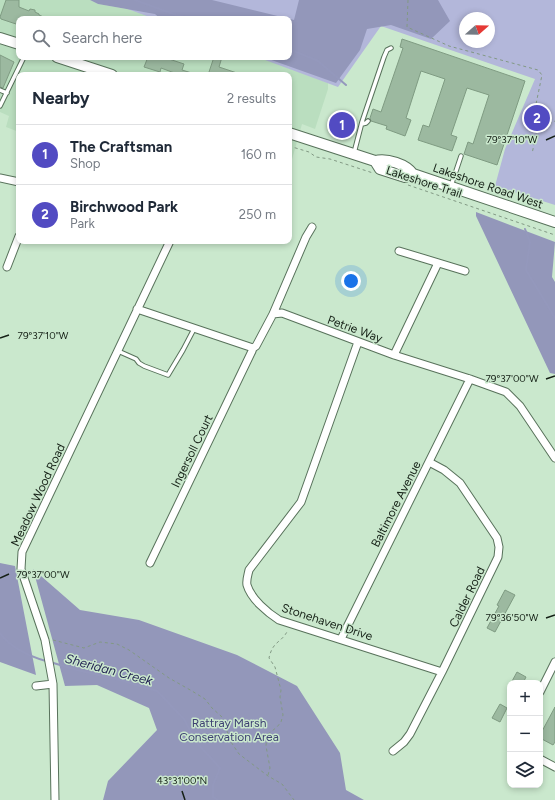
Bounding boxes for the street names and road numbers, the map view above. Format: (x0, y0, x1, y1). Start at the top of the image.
street label: Lakeshore Road West (431, 161, 545, 212)
street label: Lakeshore Trail (384, 163, 464, 201)
street label: Petrie Way (326, 313, 385, 346)
street label: Ingersoll Court (168, 412, 216, 490)
street label: Meadow Wood Road (8, 441, 68, 549)
street label: Baltimore Avenue (368, 458, 424, 549)
street label: Calder Road (446, 564, 488, 630)
street label: Stonehaven Drive (280, 601, 375, 643)

